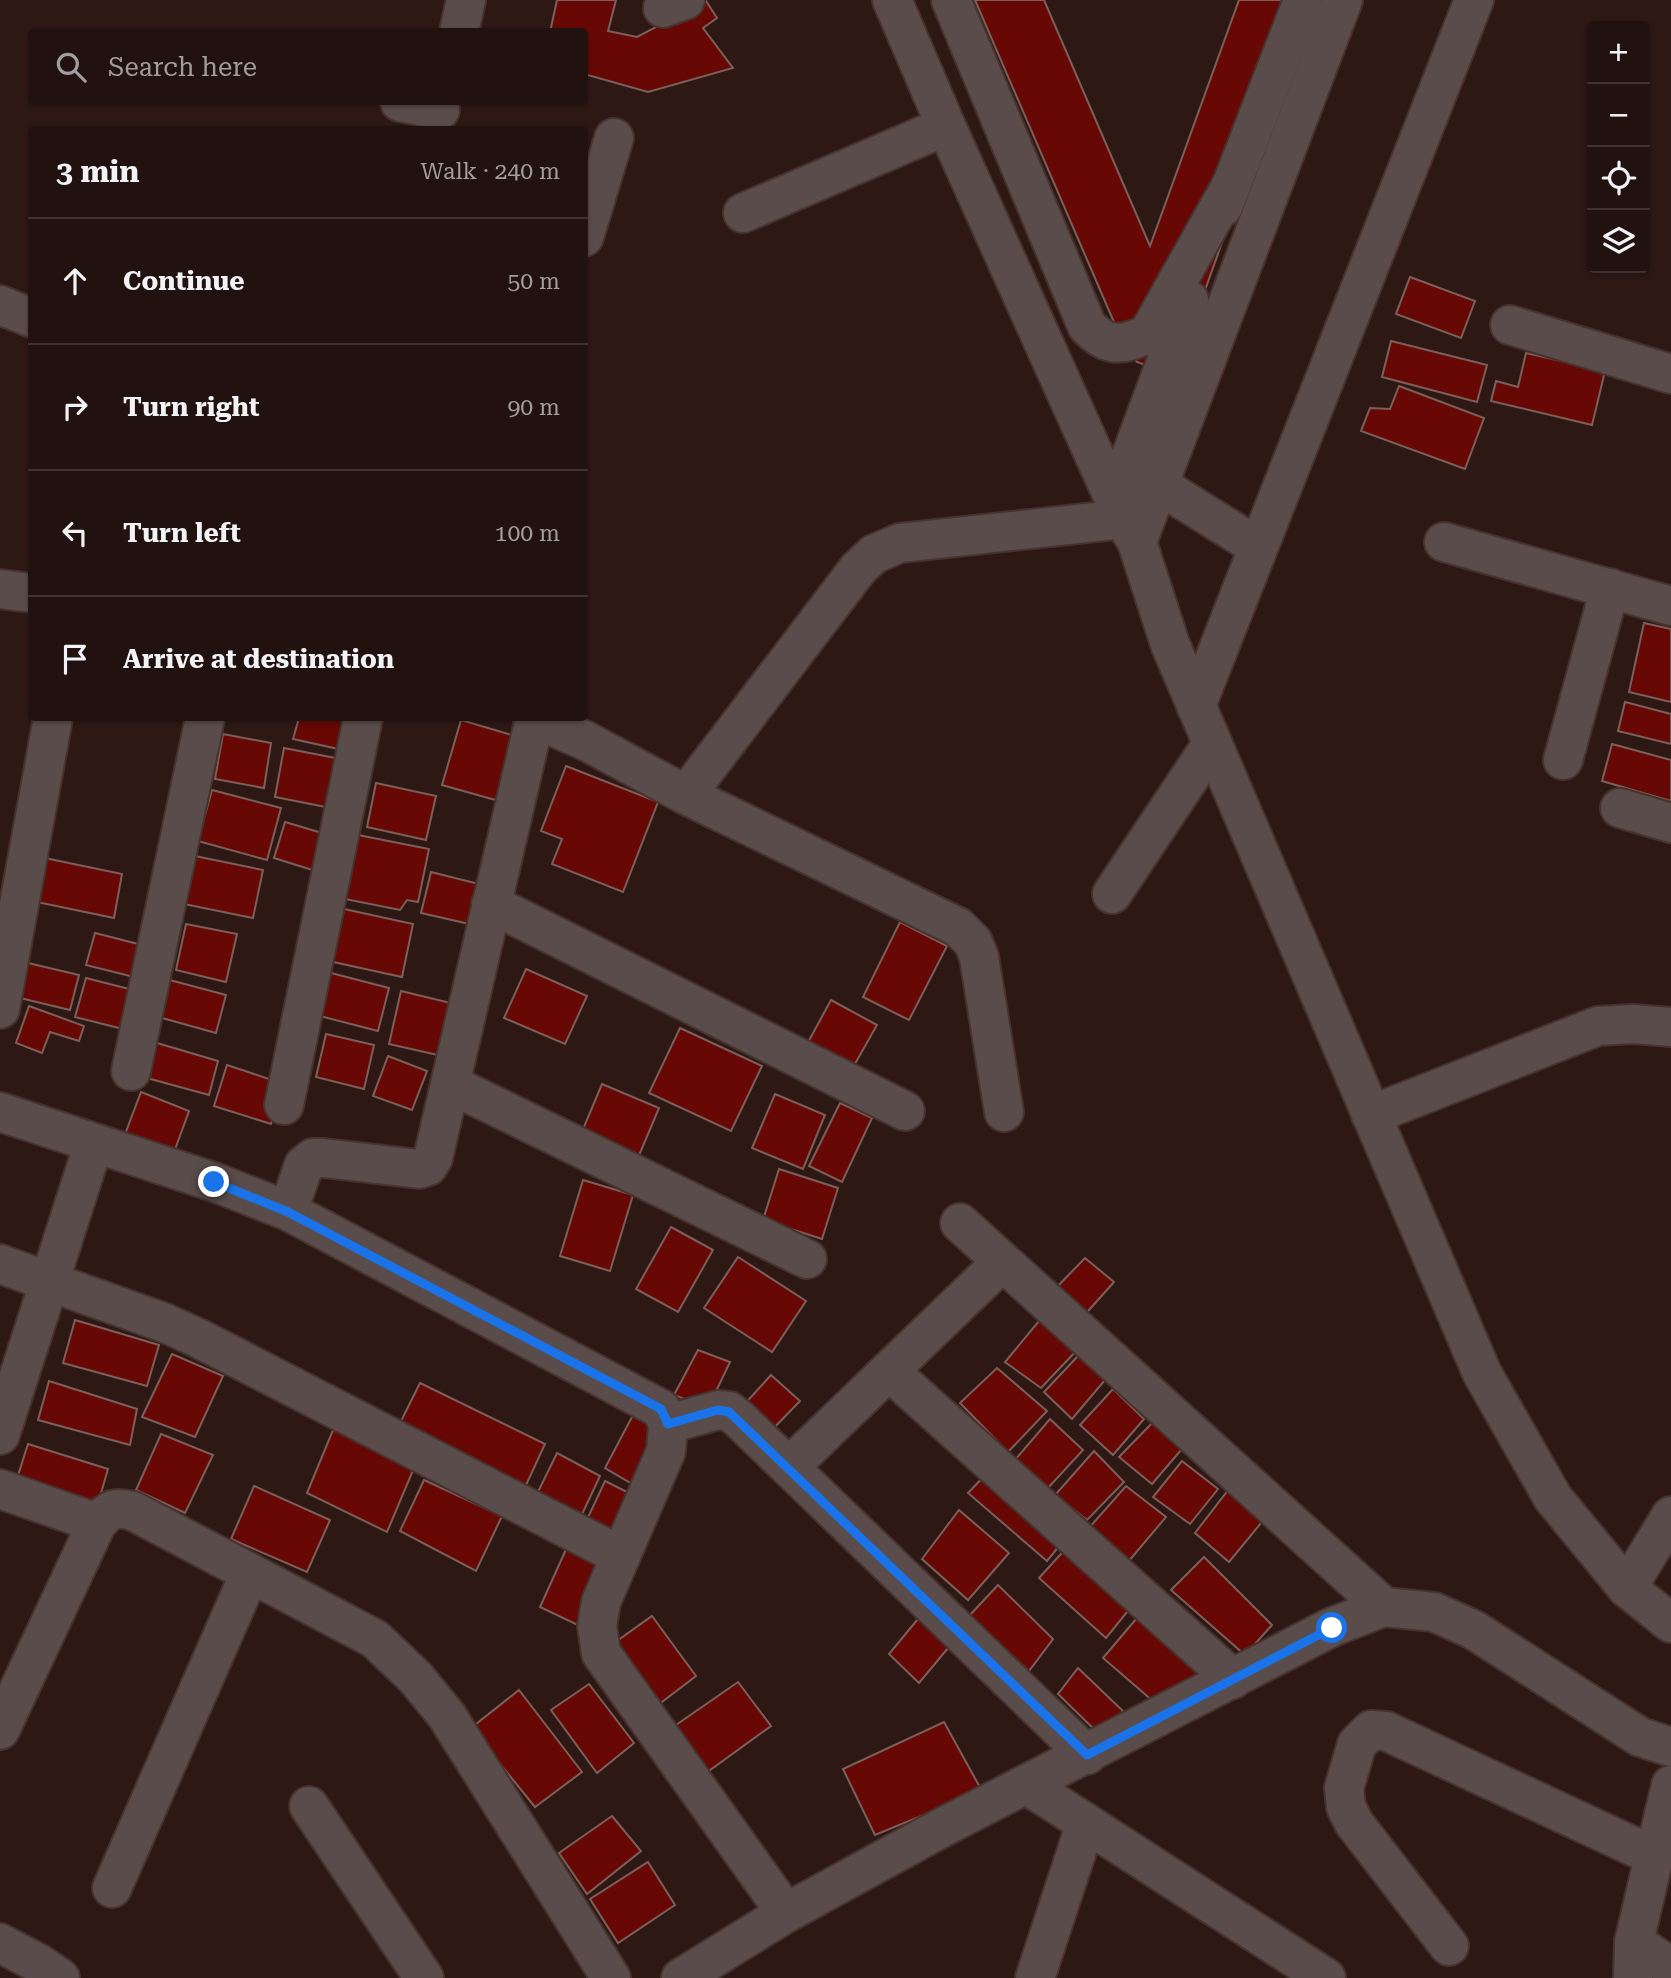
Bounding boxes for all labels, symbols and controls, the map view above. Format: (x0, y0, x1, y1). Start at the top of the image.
map controls (1587, 21, 1650, 273)
button: + (1587, 21, 1650, 84)
search box (28, 28, 588, 105)
icon: search (52, 48, 90, 86)
text: Search here (108, 52, 257, 82)
button: − (1587, 84, 1650, 147)
button: locate (1587, 147, 1650, 210)
text: 3 min (56, 154, 139, 189)
text: Walk · 240 m (421, 158, 560, 185)
button: layers (1587, 210, 1650, 273)
icon: ahead (56, 262, 94, 300)
text: Continue (123, 266, 245, 296)
text: 50 m (507, 268, 560, 295)
icon: right (56, 388, 94, 426)
text: Turn right (123, 392, 259, 422)
text: 90 m (507, 394, 560, 421)
icon: left (56, 514, 94, 552)
text: Turn left (123, 518, 241, 548)
text: 100 m (495, 520, 560, 547)
icon: arrive (56, 640, 94, 678)
text: Arrive at destination (123, 644, 394, 674)
route end (198, 1166, 229, 1197)
route start (1316, 1612, 1347, 1643)

